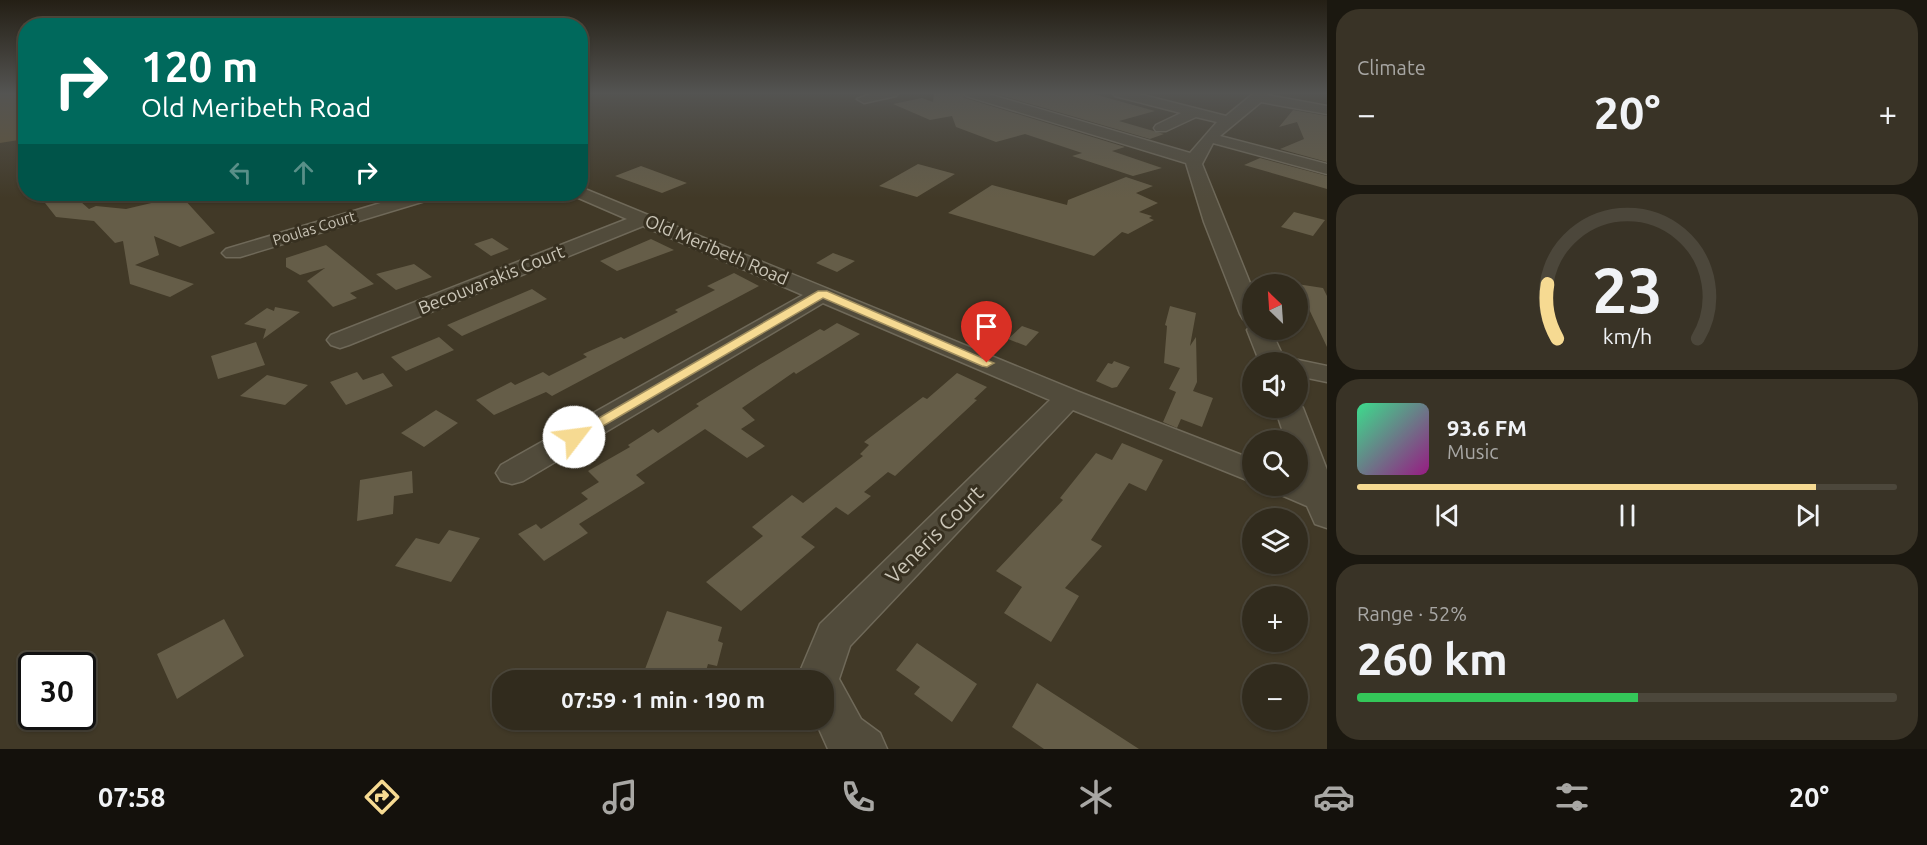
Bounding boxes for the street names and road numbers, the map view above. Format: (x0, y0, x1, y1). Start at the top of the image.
street label: Poulas Court (270, 207, 358, 249)
street label: Old Meribeth Road (642, 210, 792, 288)
street label: Becouvarakis Court (415, 241, 567, 317)
street label: Veneris Court (880, 480, 988, 588)

